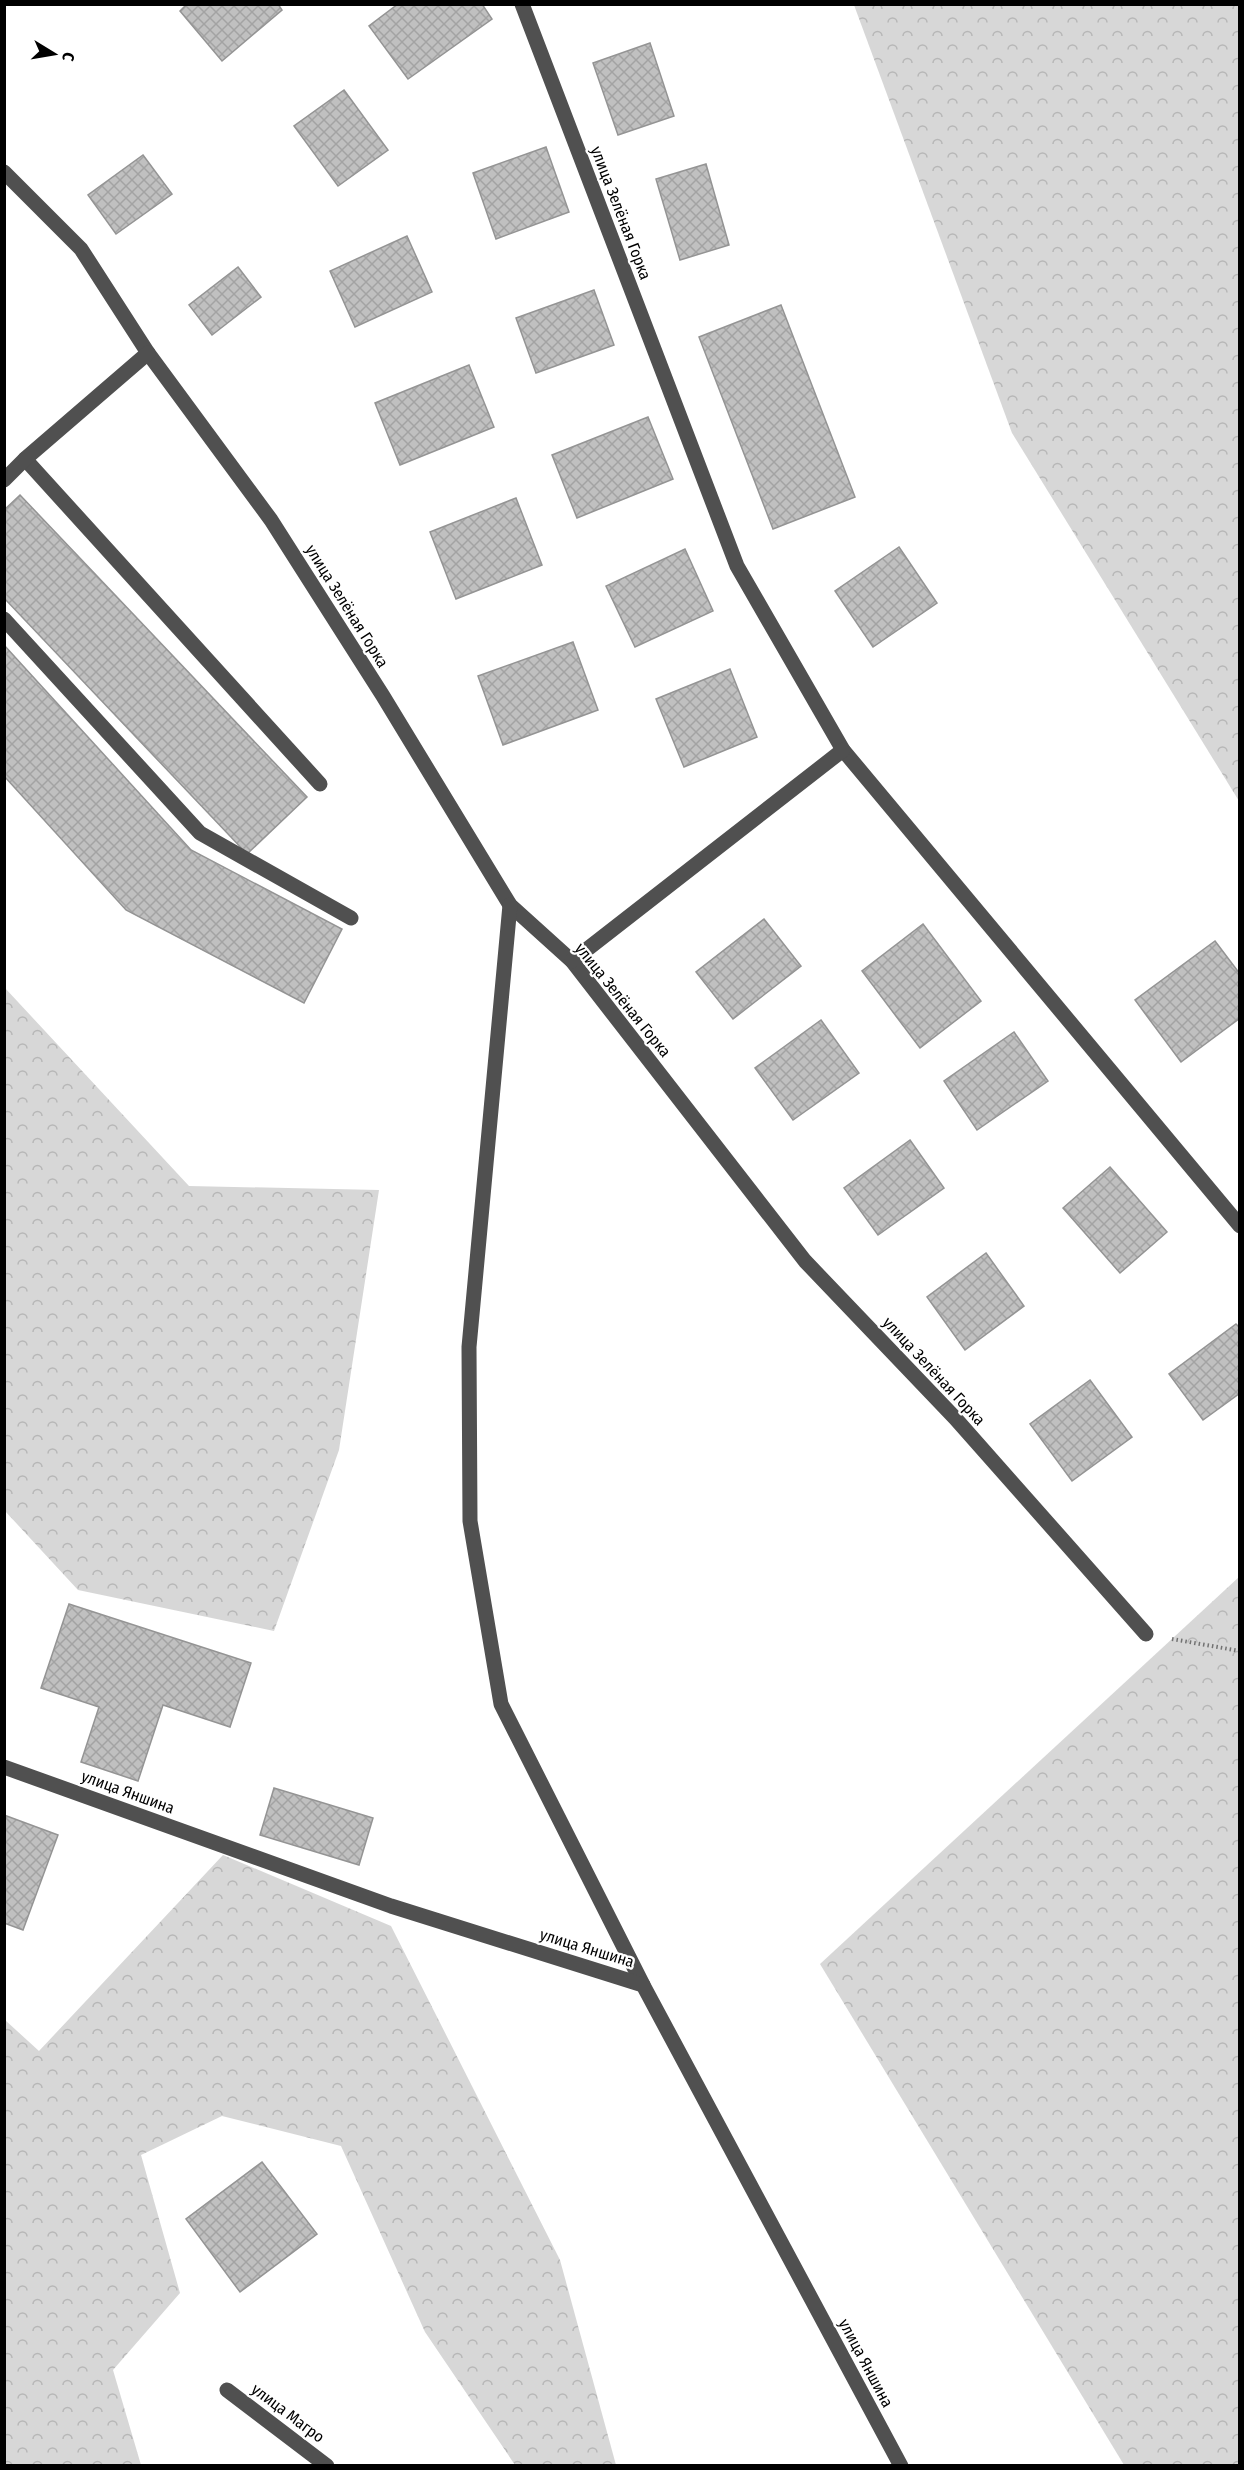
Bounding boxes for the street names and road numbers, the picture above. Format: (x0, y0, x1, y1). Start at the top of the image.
street label: улица Зелёная Горка (587, 144, 655, 282)
street label: улица Зелёная Горка (302, 541, 393, 671)
street label: улица Зелёная Горка (571, 939, 675, 1061)
street label: улица Зелёная Горка (879, 1313, 989, 1429)
street label: улица Яншина (79, 1766, 177, 1818)
street label: улица Яншина (538, 1925, 637, 1971)
street label: улица Яншина (835, 2315, 897, 2411)
street label: улица Магро (248, 2379, 328, 2447)

